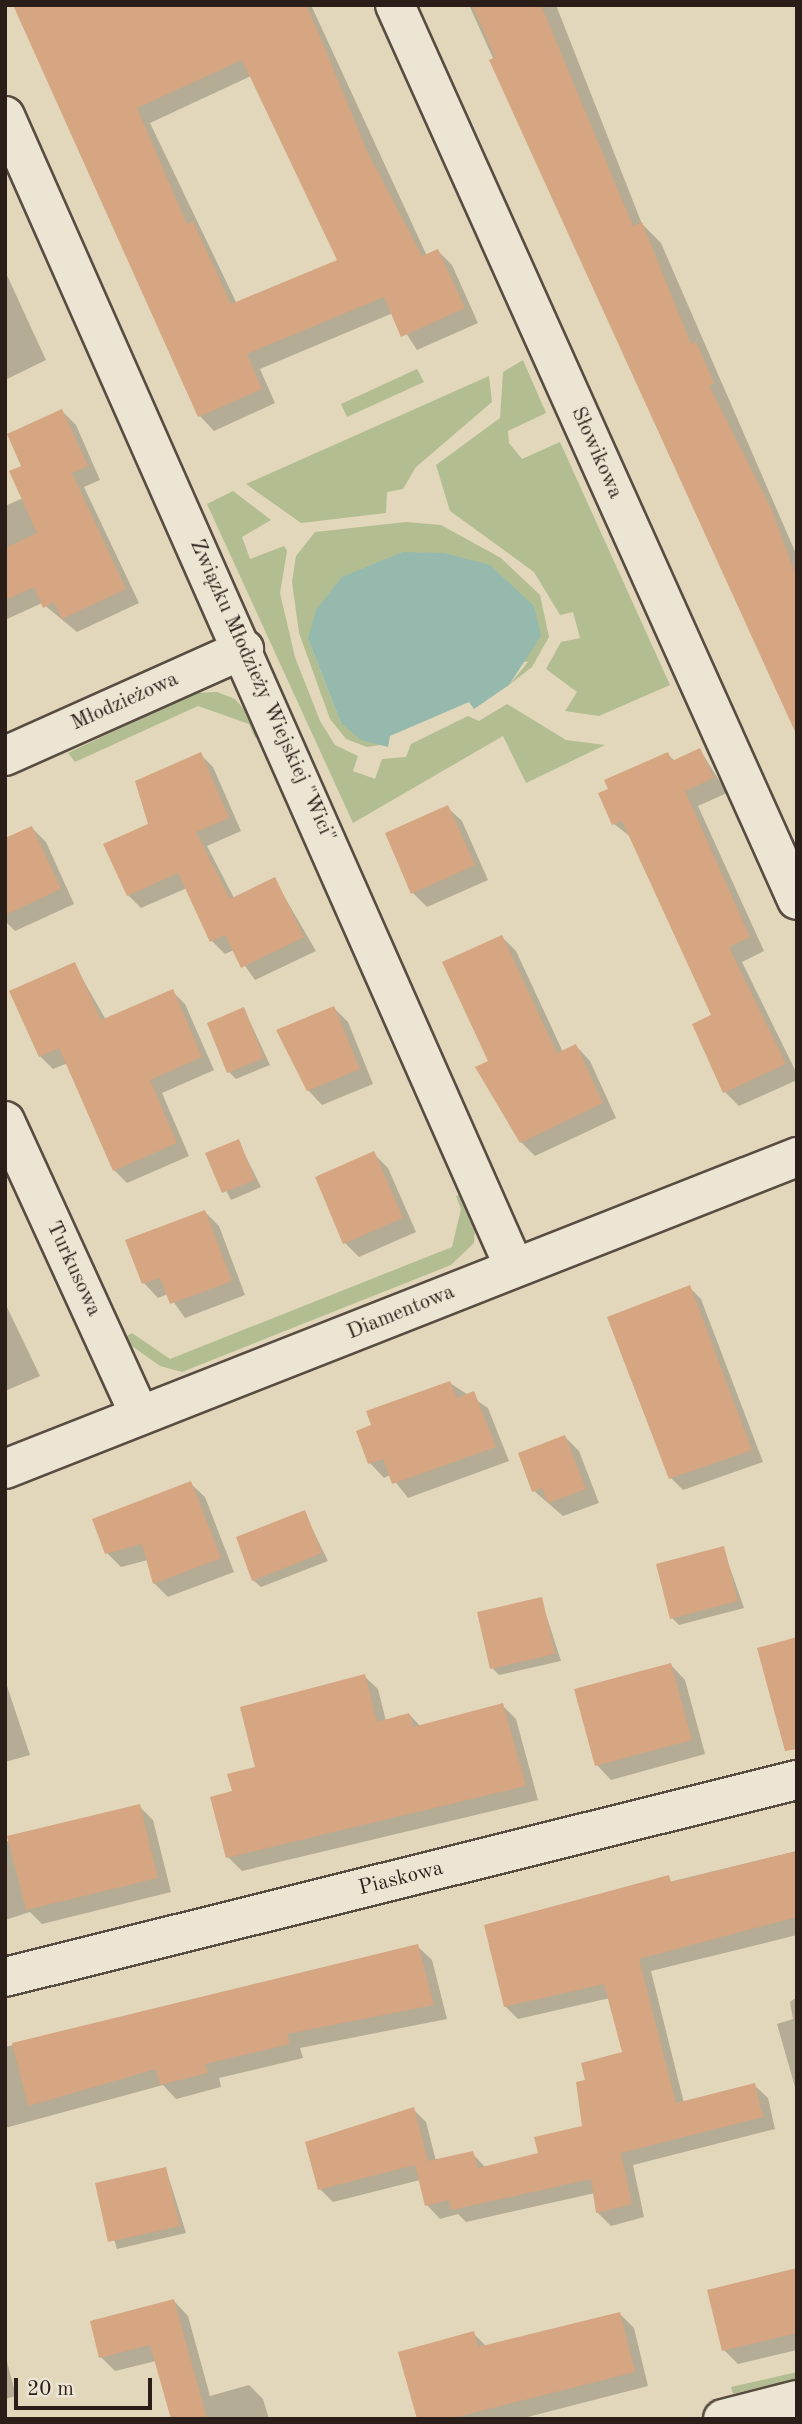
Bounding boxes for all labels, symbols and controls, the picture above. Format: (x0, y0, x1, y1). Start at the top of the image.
street label: Słowikowa (565, 403, 627, 503)
street label: Związku Młodzieży Wiejskiej "Wici" (184, 536, 340, 846)
street label: Młodzieżowa (68, 667, 182, 737)
street label: Turkusowa (40, 1217, 106, 1321)
street label: Diamentowa (344, 1280, 458, 1346)
street label: Piaskowa (356, 1856, 446, 1902)
scale bar (18, 2364, 156, 2408)
text: 20 m (27, 2379, 74, 2400)

